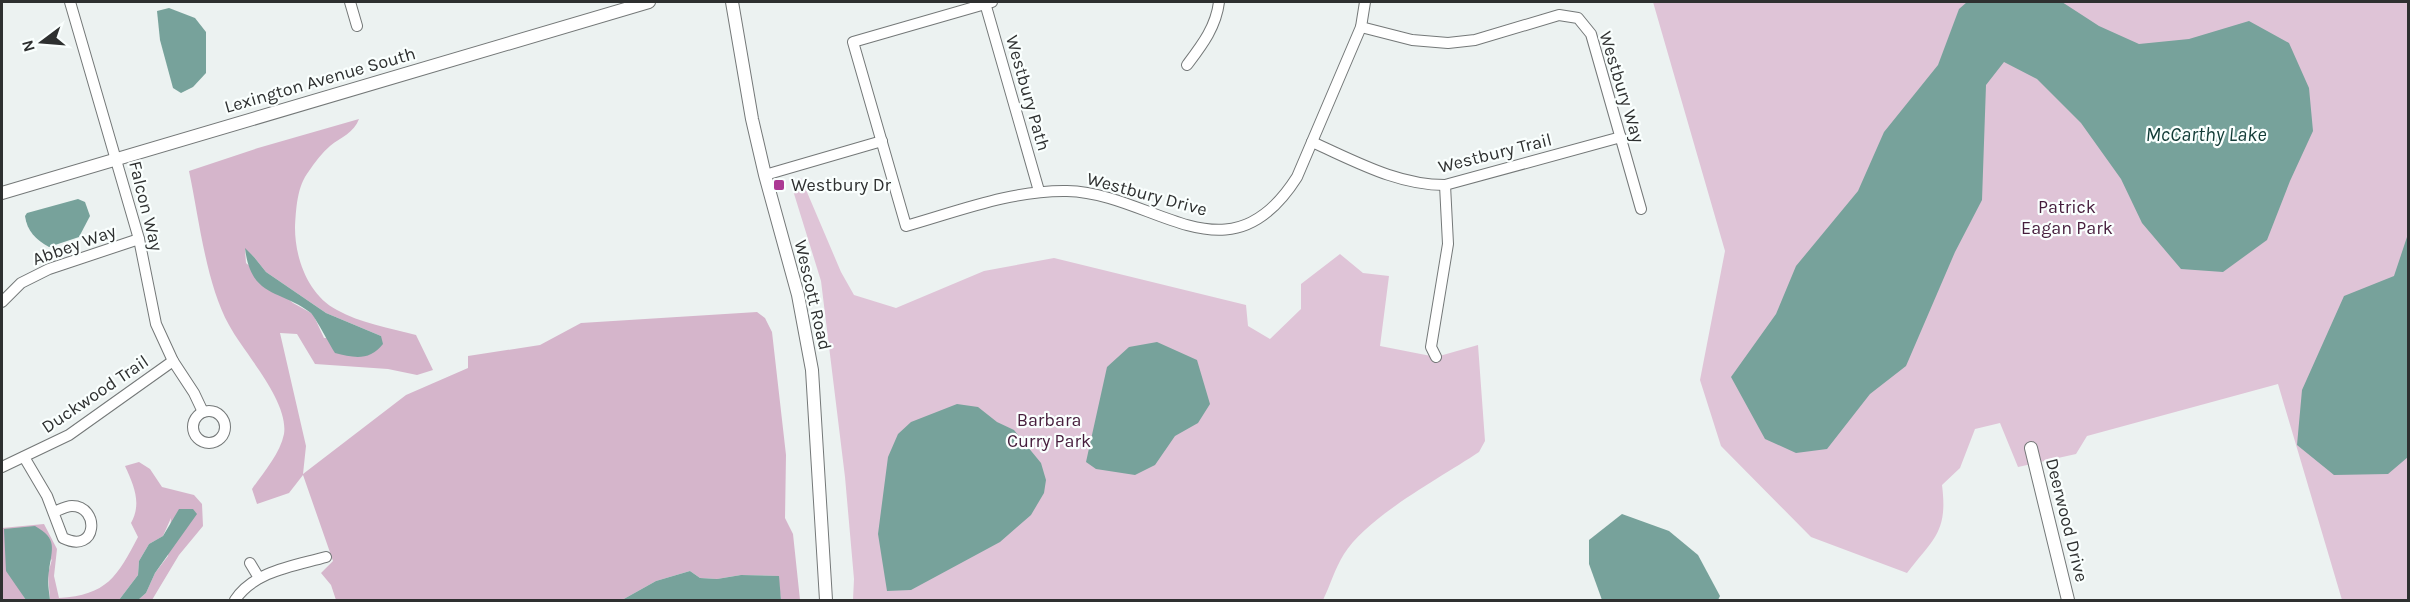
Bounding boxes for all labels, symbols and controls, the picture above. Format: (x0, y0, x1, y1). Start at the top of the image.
north arrow (12, 12, 72, 72)
street label: Westbury Way (1595, 29, 1650, 146)
street label: Westbury Path (1001, 33, 1055, 153)
text: N (17, 38, 39, 54)
street label: Lexington Avenue South (222, 42, 418, 118)
water label: McCarthy Lake (2145, 123, 2267, 146)
street label: Westbury Trail (1436, 128, 1554, 178)
street label: Falcon Way (124, 159, 168, 254)
street label: Westbury Drive (1084, 167, 1210, 221)
place label: Westbury Dr (791, 174, 892, 196)
marker: Westbury Dr (772, 178, 786, 192)
park label: Patrick Eagan Park (2021, 196, 2113, 239)
street label: Abbey Way (29, 220, 119, 270)
street label: Wescott Road (790, 238, 836, 352)
street label: Duckwood Trail (37, 350, 153, 438)
park label: Barbara Curry Park (1007, 409, 1091, 452)
street label: Deerwood Drive (2041, 456, 2093, 584)

